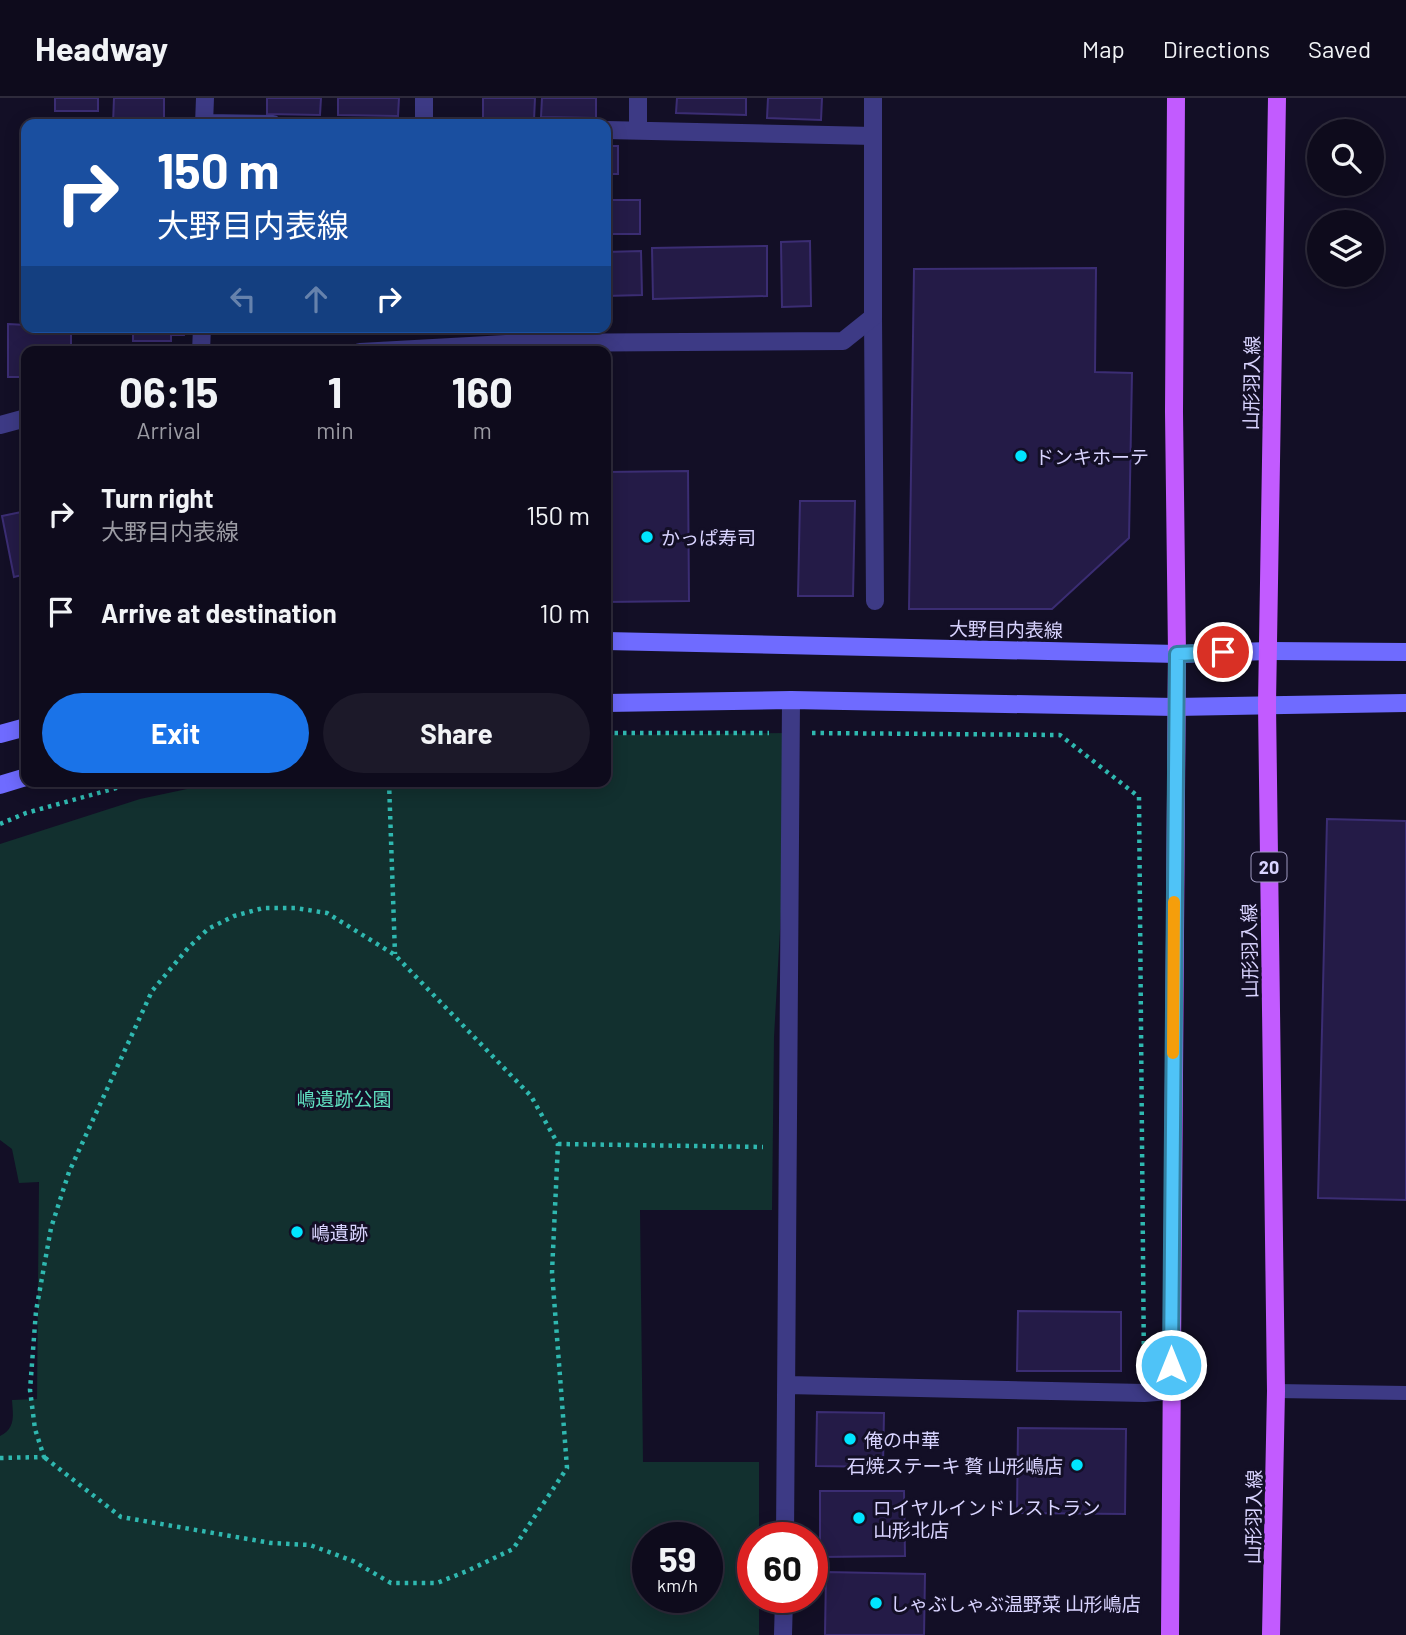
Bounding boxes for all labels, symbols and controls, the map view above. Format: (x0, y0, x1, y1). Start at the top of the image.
text: Headway (35, 28, 168, 68)
text: Map (1082, 34, 1125, 63)
text: Directions (1163, 34, 1270, 63)
text: Saved (1308, 34, 1371, 63)
map controls (1307, 119, 1384, 287)
button: search (1307, 119, 1384, 196)
text: 150 m (157, 140, 279, 199)
icon: right (42, 147, 133, 238)
text: 大野目内表線 (157, 205, 349, 243)
button: layers (1307, 210, 1384, 287)
icon: left (224, 280, 262, 318)
icon: ahead (297, 280, 335, 318)
icon: right (370, 280, 408, 318)
street label: 山形羽入線 (1239, 335, 1263, 431)
text: 06:15 (119, 366, 218, 416)
text: 1 (328, 366, 342, 416)
text: 160 (452, 366, 513, 416)
text: Arrival (137, 416, 201, 444)
text: min (316, 416, 354, 444)
text: m (473, 416, 492, 444)
place label: ドンキホーテ (1035, 445, 1149, 468)
marker: ドンキホーテ (1013, 448, 1029, 464)
text: Turn right (101, 482, 214, 513)
icon: right (42, 495, 80, 533)
text: 150 m (526, 499, 590, 530)
text: 大野目内表線 (101, 517, 239, 545)
place label: かっぱ寿司 (661, 526, 756, 549)
marker: かっぱ寿司 (639, 529, 655, 545)
icon: arrive (42, 593, 80, 631)
text: Arrive at destination (101, 597, 337, 628)
text: 10 m (540, 597, 590, 628)
street label: 大野目内表線 (949, 617, 1063, 641)
pin (1193, 622, 1253, 682)
icon: arrive (1204, 633, 1242, 671)
button: Exit (42, 693, 309, 773)
button: Share (323, 693, 590, 773)
road number: 20 (1252, 852, 1286, 882)
street label: 山形羽入線 (1237, 903, 1261, 999)
park label: 嶋遺跡公園 (296, 1087, 392, 1110)
place label: 嶋遺跡 (311, 1221, 368, 1244)
marker: 嶋遺跡 (289, 1224, 305, 1240)
position arrow (1134, 1328, 1208, 1402)
place label: 俺の中華 (864, 1428, 940, 1451)
marker: 俺の中華 (842, 1431, 858, 1447)
place label: 石焼ステーキ 贅 山形嶋店 (846, 1454, 1063, 1477)
marker: 石焼ステーキ 贅 山形嶋店 (1069, 1457, 1085, 1473)
street label: 山形羽入線 (1241, 1469, 1265, 1565)
place label: ロイヤルインドレストラン 山形北店 (873, 1496, 1100, 1541)
marker: ロイヤルインドレストラン 山形北店 (851, 1510, 867, 1526)
speed limit sign: 60 (737, 1522, 828, 1613)
text: 59 (659, 1537, 696, 1579)
text: km/h (657, 1574, 698, 1596)
place label: しゃぶしゃぶ温野菜 山形嶋店 (890, 1592, 1141, 1615)
marker: しゃぶしゃぶ温野菜 山形嶋店 (868, 1595, 884, 1611)

